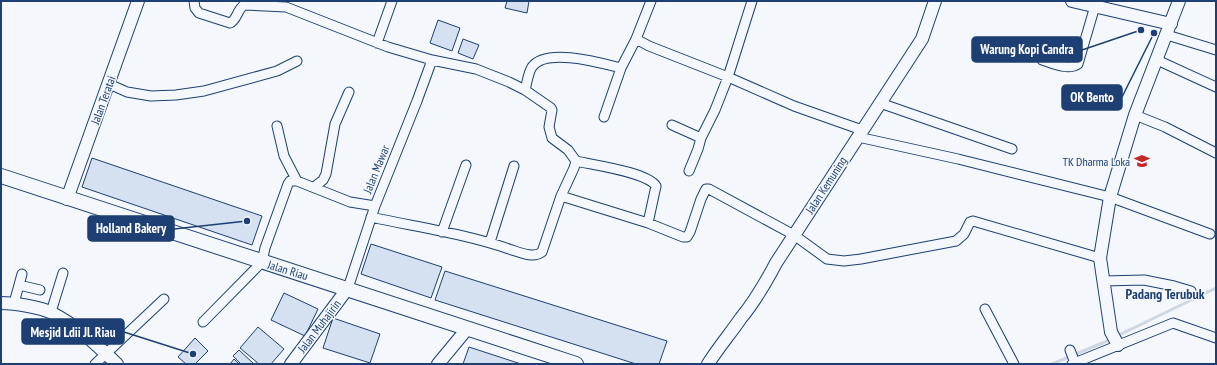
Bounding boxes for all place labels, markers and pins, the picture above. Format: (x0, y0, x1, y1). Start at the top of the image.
callout: Warung Kopi Candra (972, 37, 1082, 62)
callout: OK Bento (1062, 85, 1122, 110)
school or university icon: TK Dharma Loka (1133, 152, 1151, 170)
place label: TK Dharma Loka (1063, 154, 1130, 169)
callout: Holland Bakery (88, 216, 174, 241)
callout: Mesjid Ldii Jl. Riau (22, 319, 124, 344)

